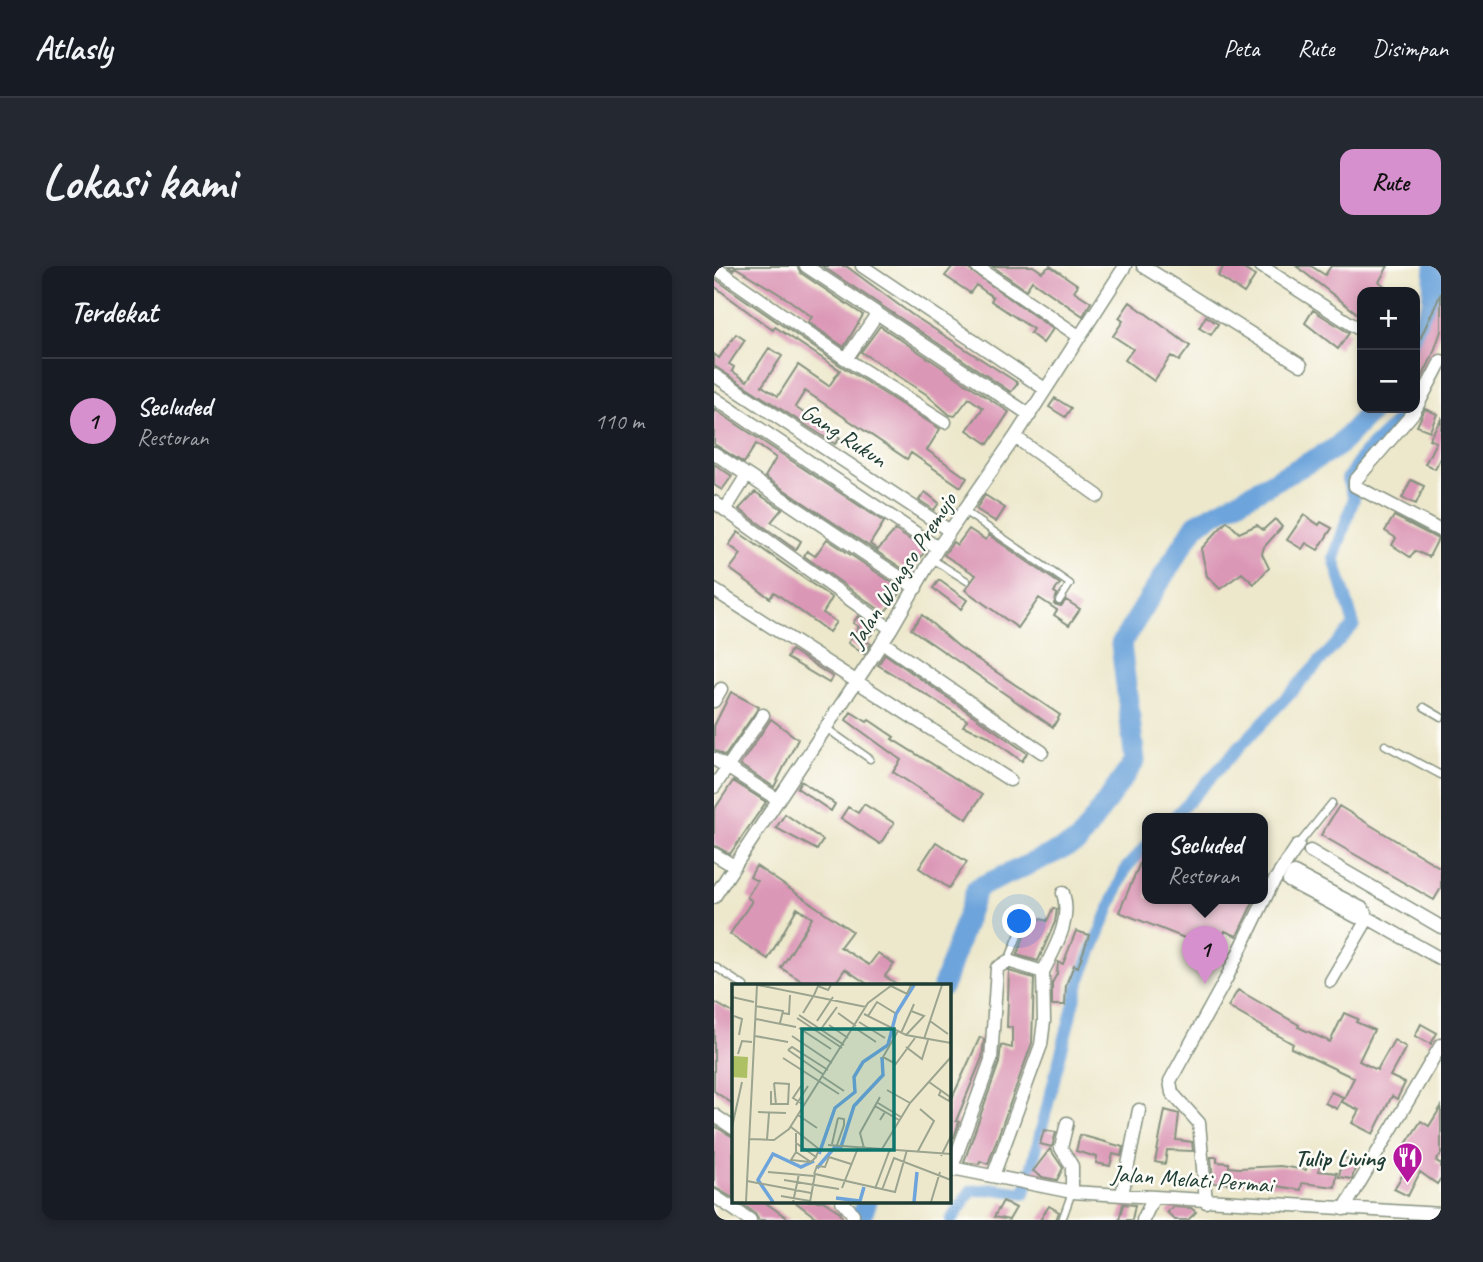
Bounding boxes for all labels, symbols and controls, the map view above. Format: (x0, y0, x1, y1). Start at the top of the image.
text: Atlasly (35, 27, 112, 69)
text: Peta (1223, 33, 1259, 63)
text: Rute (1297, 33, 1334, 63)
text: Disimpan (1372, 33, 1448, 63)
button: Rute (1340, 149, 1441, 215)
text: Lokasi kami (42, 151, 235, 213)
map controls (1357, 287, 1420, 413)
button: + (1357, 287, 1420, 350)
text: Terdekat (70, 293, 158, 331)
button: − (1357, 350, 1420, 413)
text: Secluded (137, 390, 211, 423)
street label: Gang Rukun (795, 396, 894, 475)
text: 1 (88, 407, 98, 436)
text: 110 m (595, 407, 644, 436)
text: Restoran (137, 423, 208, 452)
street label: Jalan Wongso Premujo (840, 486, 964, 654)
popup (1142, 813, 1268, 904)
text: Secluded (1168, 828, 1242, 861)
text: Restoran (1168, 861, 1239, 890)
your location (1002, 904, 1036, 938)
pin: 1 (1182, 926, 1228, 984)
inset map (732, 984, 950, 1202)
restaurant icon: Tulip Living (1390, 1141, 1424, 1185)
place label: Tulip Living (1295, 1143, 1386, 1173)
street label: Jalan Melati Permai (1109, 1158, 1276, 1200)

